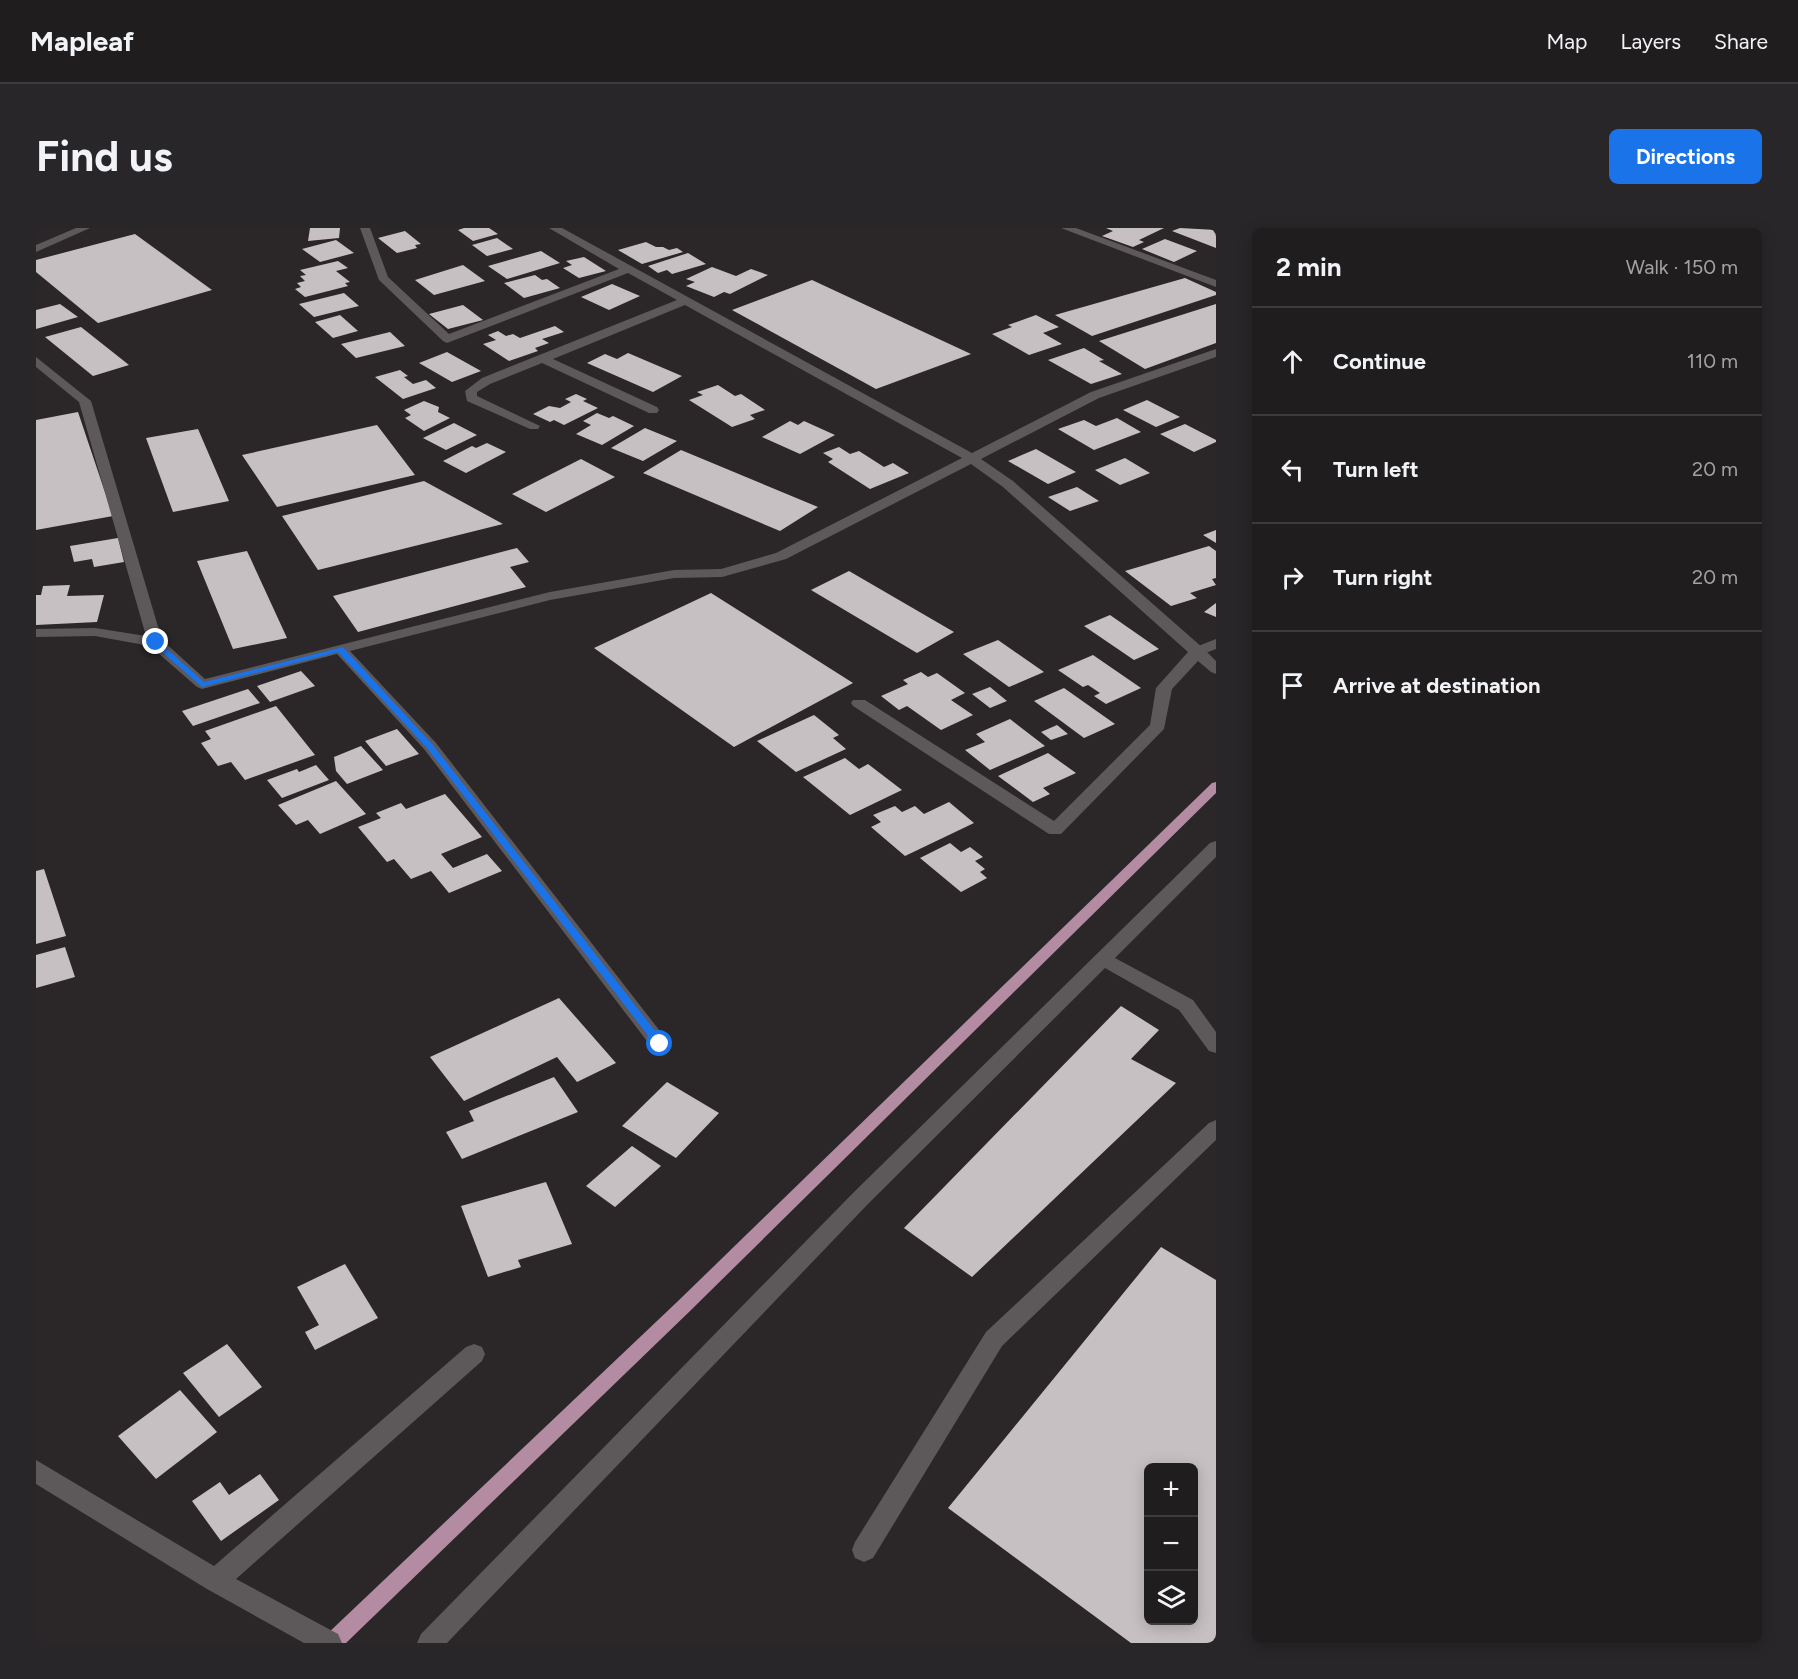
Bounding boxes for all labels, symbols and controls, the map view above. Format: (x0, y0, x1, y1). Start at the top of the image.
text: Mapleaf (30, 24, 134, 58)
text: Map (1547, 29, 1587, 54)
text: Layers (1620, 29, 1681, 54)
text: Share (1714, 29, 1768, 54)
button: Directions (1609, 129, 1762, 184)
text: Find us (36, 131, 173, 182)
text: 2 min (1276, 251, 1342, 283)
text: Walk · 150 m (1626, 255, 1738, 279)
icon: ahead (1276, 345, 1309, 378)
text: Continue (1333, 348, 1426, 375)
text: 110 m (1687, 349, 1738, 373)
icon: left (1276, 453, 1309, 486)
text: Turn left (1333, 456, 1419, 483)
text: 20 m (1692, 457, 1738, 481)
icon: right (1276, 561, 1309, 594)
text: Turn right (1333, 564, 1432, 591)
text: 20 m (1692, 565, 1738, 589)
route end (142, 628, 168, 654)
icon: arrive (1276, 669, 1309, 702)
text: Arrive at destination (1333, 672, 1541, 699)
route start (646, 1030, 672, 1056)
map controls (1144, 1463, 1198, 1625)
button: + (1144, 1463, 1198, 1517)
button: − (1144, 1517, 1198, 1571)
button: layers (1144, 1571, 1198, 1625)

